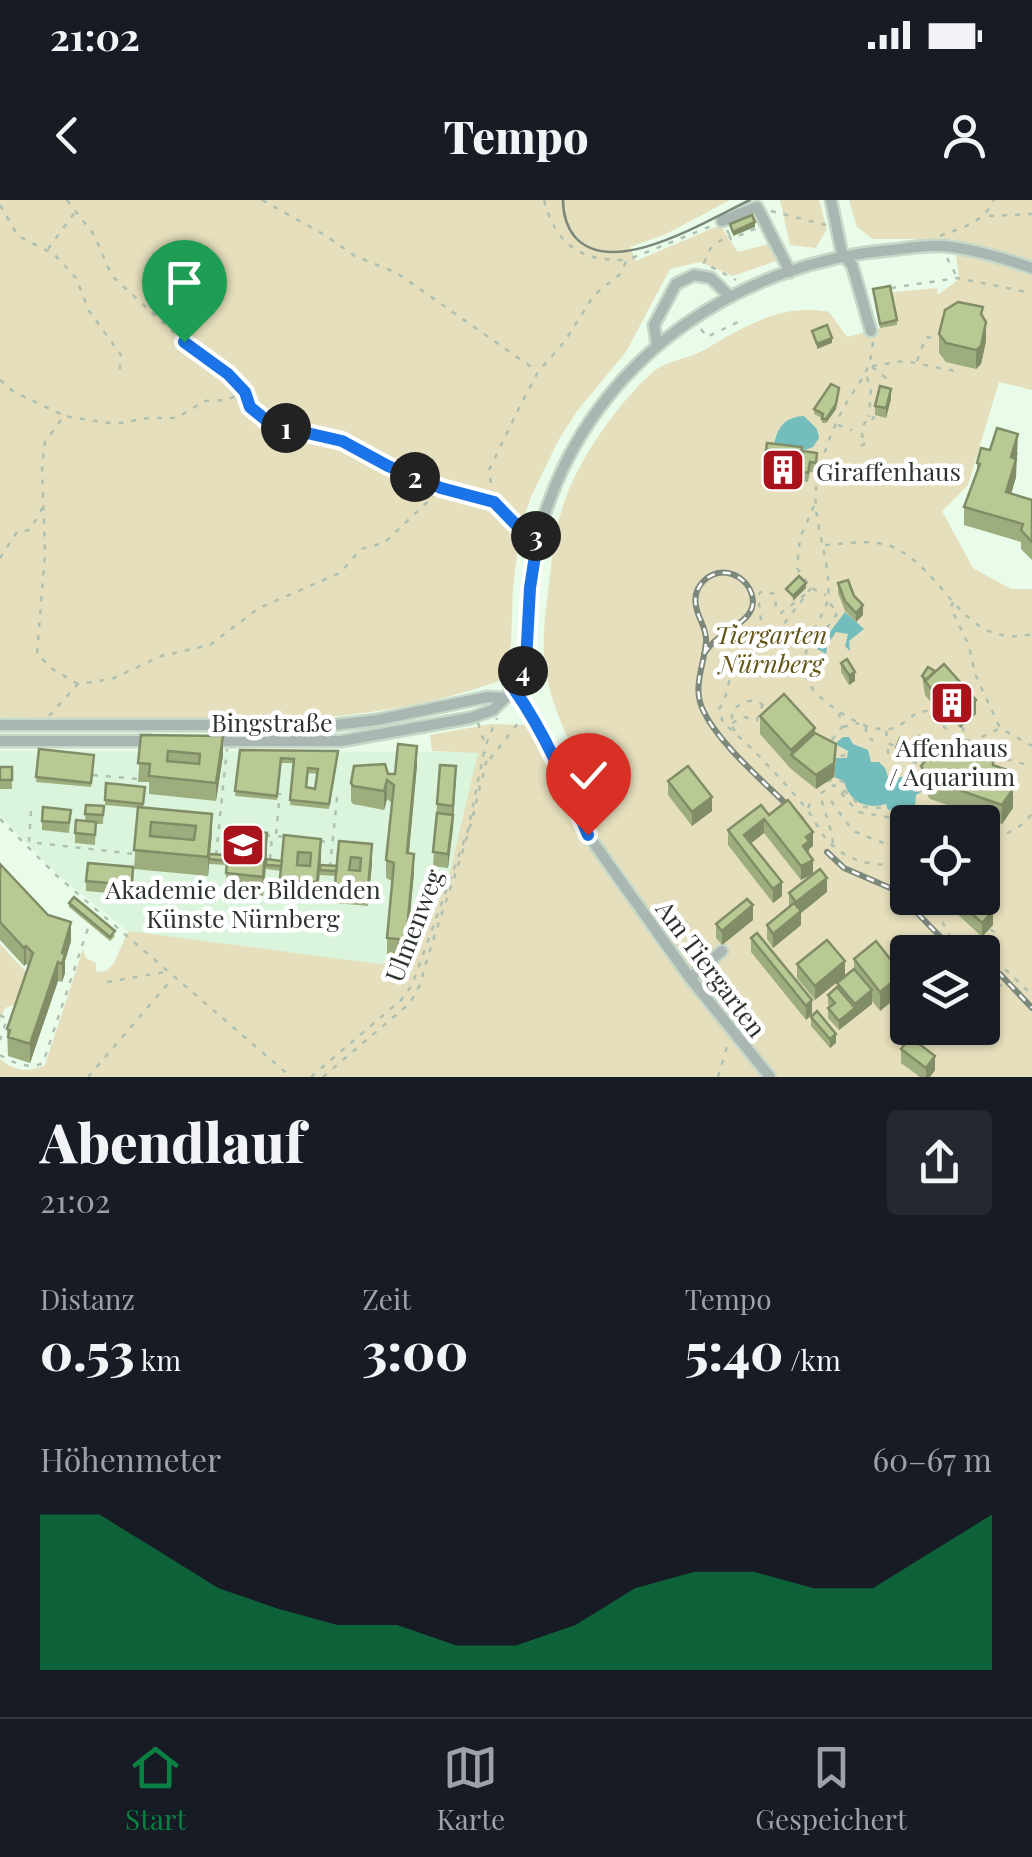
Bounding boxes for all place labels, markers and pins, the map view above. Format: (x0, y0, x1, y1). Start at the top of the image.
pin (142, 240, 227, 343)
pin: 1 (261, 403, 311, 453)
building icon: Giraffenhaus (760, 447, 806, 493)
pin: 2 (390, 452, 440, 502)
place label: Giraffenhaus (816, 454, 961, 487)
pin: 3 (511, 511, 561, 561)
pin: 4 (498, 646, 548, 696)
building icon: Affenhaus / Aquarium (929, 680, 975, 726)
place label: Affenhaus / Aquarium (889, 730, 1015, 792)
pin (546, 733, 631, 836)
school or university icon: Akademie der Bildenden Künste Nürnberg (220, 822, 266, 868)
place label: Akademie der Bildenden Künste Nürnberg (104, 872, 381, 934)

